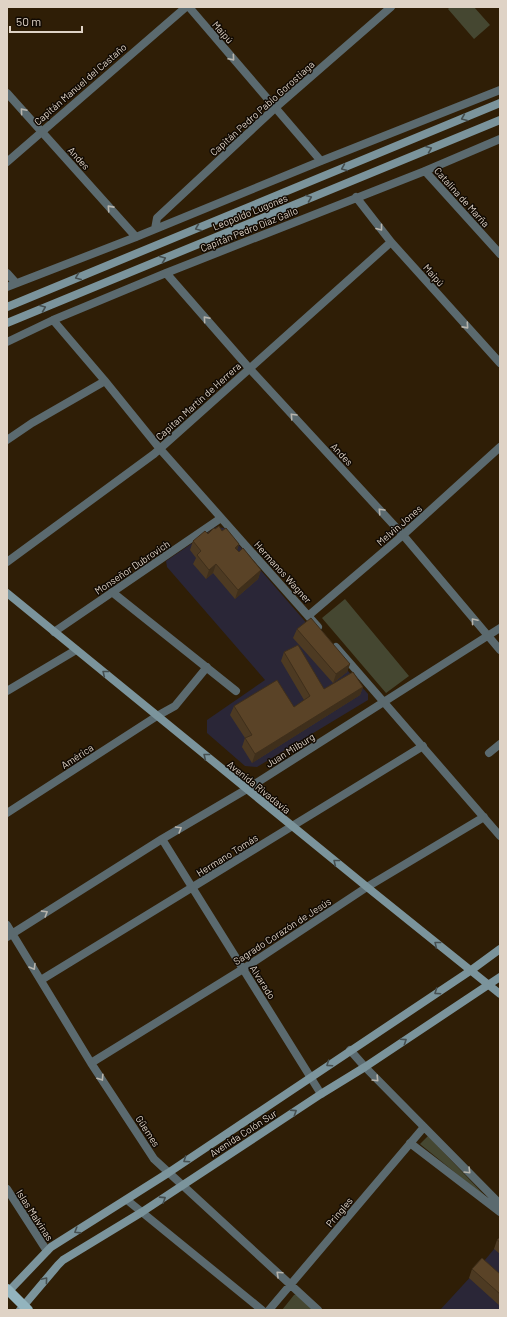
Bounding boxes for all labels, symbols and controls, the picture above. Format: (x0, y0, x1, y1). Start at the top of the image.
scale bar (10, 8, 82, 34)
text: 50 m (16, 14, 41, 28)
street label: Maipú (210, 18, 236, 46)
street label: Capitán Manuel del Castaño (31, 41, 129, 127)
one-way arrow (228, 53, 235, 60)
street label: Capitán Pedro Pablo Gorostiaga (207, 58, 317, 158)
one-way arrow (21, 109, 28, 116)
one-way arrow (461, 113, 468, 121)
street label: Andes (66, 144, 93, 172)
one-way arrow (425, 146, 433, 154)
one-way arrow (340, 163, 347, 171)
street label: Catalina de Marña (432, 165, 492, 229)
street label: Leopoldo Lugones (211, 191, 289, 233)
one-way arrow (306, 195, 313, 203)
street label: Capitán Pedro Díaz Gallo (199, 204, 299, 254)
one-way arrow (107, 205, 115, 213)
one-way arrow (194, 223, 202, 231)
one-way arrow (375, 224, 382, 231)
one-way arrow (160, 255, 167, 263)
street label: Maipú (421, 261, 447, 289)
one-way arrow (74, 273, 81, 281)
one-way arrow (39, 305, 46, 313)
one-way arrow (204, 316, 211, 324)
one-way arrow (461, 321, 468, 328)
street label: Capitan Martín de Herrera (153, 360, 243, 442)
one-way arrow (291, 413, 298, 420)
street label: Andes (328, 440, 356, 468)
street label: Melvin Jones (374, 502, 424, 548)
one-way arrow (379, 508, 386, 516)
street label: Monseñor Dubrovich (92, 537, 172, 597)
street label: Hermanos Wagner (252, 538, 314, 606)
one-way arrow (472, 618, 479, 626)
one-way arrow (103, 671, 110, 678)
street label: Juan Milburg (263, 730, 317, 770)
street label: América (59, 741, 95, 771)
one-way arrow (203, 753, 210, 760)
street label: Avenida Rivadavia (225, 758, 293, 816)
one-way arrow (175, 827, 183, 834)
street label: Hermano Tomás (194, 831, 260, 879)
one-way arrow (333, 860, 340, 867)
street label: Sagrado Corazón de Jesús (231, 895, 333, 967)
one-way arrow (41, 911, 48, 918)
one-way arrow (434, 942, 441, 949)
one-way arrow (28, 963, 35, 970)
street label: Alvarado (248, 963, 278, 1001)
one-way arrow (434, 987, 441, 995)
one-way arrow (400, 1038, 407, 1046)
one-way arrow (326, 1059, 333, 1067)
one-way arrow (96, 1074, 104, 1081)
one-way arrow (372, 1074, 379, 1082)
street label: Avenida Colón Sur (207, 1107, 279, 1159)
one-way arrow (290, 1109, 297, 1116)
street label: Güemes (133, 1113, 163, 1149)
one-way arrow (184, 1155, 191, 1162)
one-way arrow (463, 1166, 471, 1174)
street label: Islas Malvinas (14, 1187, 56, 1243)
street label: Pringles (323, 1195, 355, 1229)
one-way arrow (158, 1196, 165, 1203)
one-way arrow (74, 1226, 81, 1233)
one-way arrow (276, 1271, 284, 1278)
one-way arrow (40, 1277, 47, 1285)

